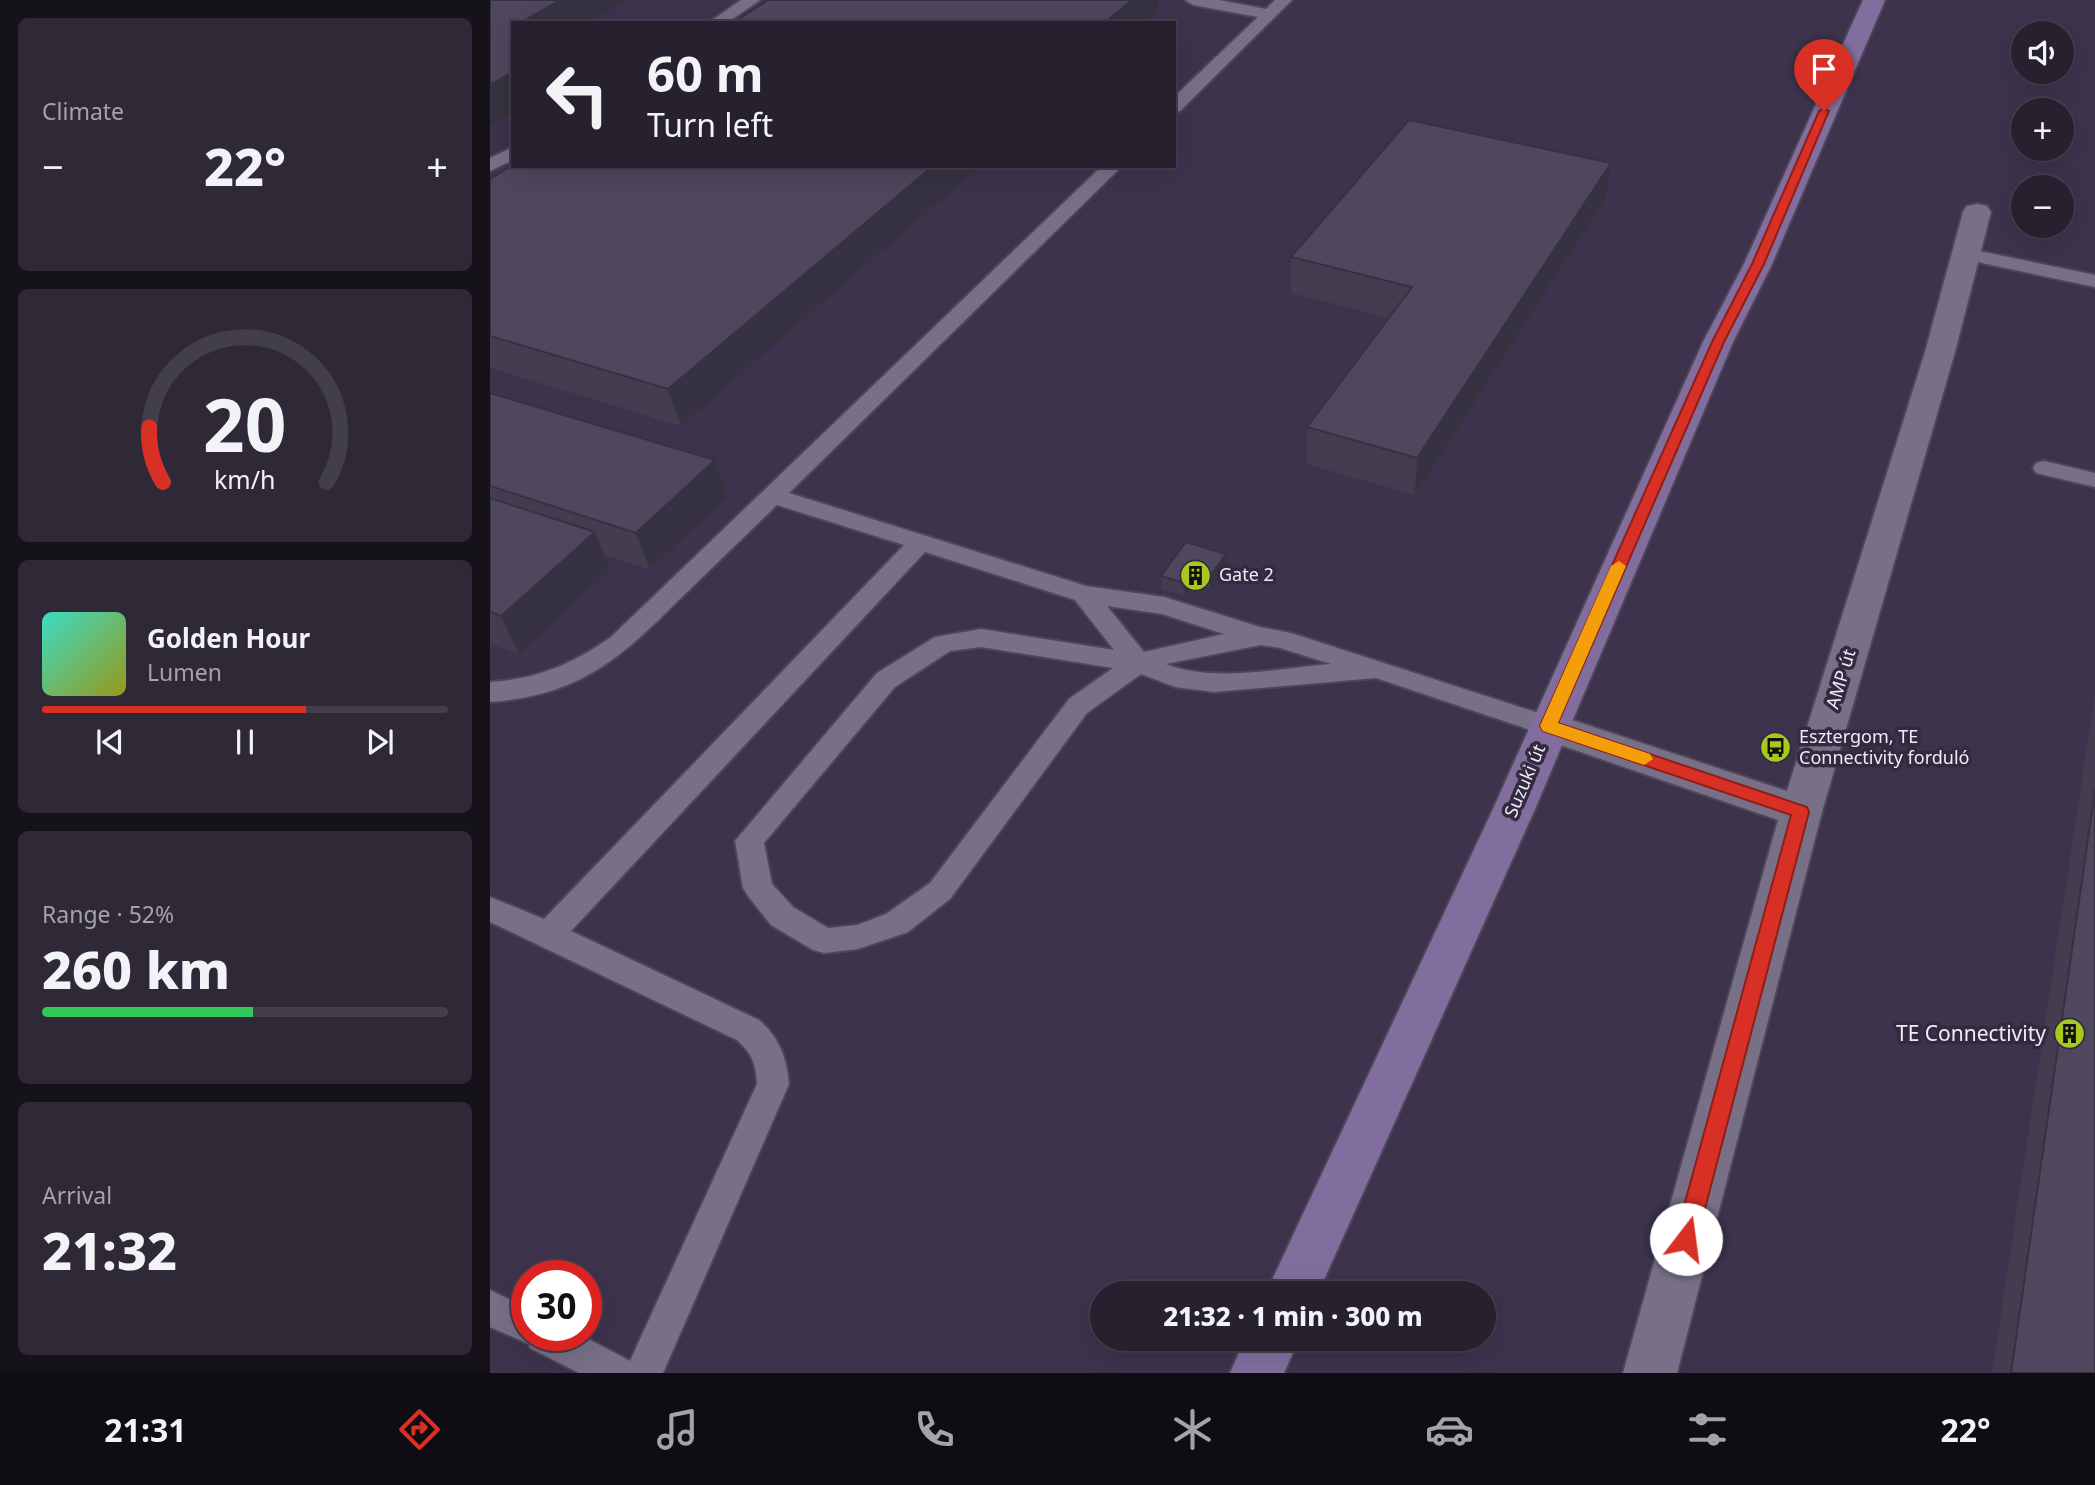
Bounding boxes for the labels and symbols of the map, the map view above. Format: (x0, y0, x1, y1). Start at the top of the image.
pin (1794, 39, 1854, 111)
building icon: Gate 2 (1179, 558, 1213, 592)
place label: Gate 2 (1219, 562, 1274, 586)
street label: AMP út (1820, 646, 1861, 711)
place label: Esztergom, TE Connectivity forduló (1799, 724, 1969, 769)
bus stop icon: Esztergom, TE Connectivity forduló (1759, 730, 1793, 764)
street label: Suzuki út (1498, 740, 1550, 821)
building icon: TE Connectivity (2052, 1017, 2086, 1051)
place label: TE Connectivity (1896, 1019, 2046, 1047)
position arrow (1649, 1202, 1723, 1276)
speed limit sign: 30 (511, 1260, 602, 1351)

